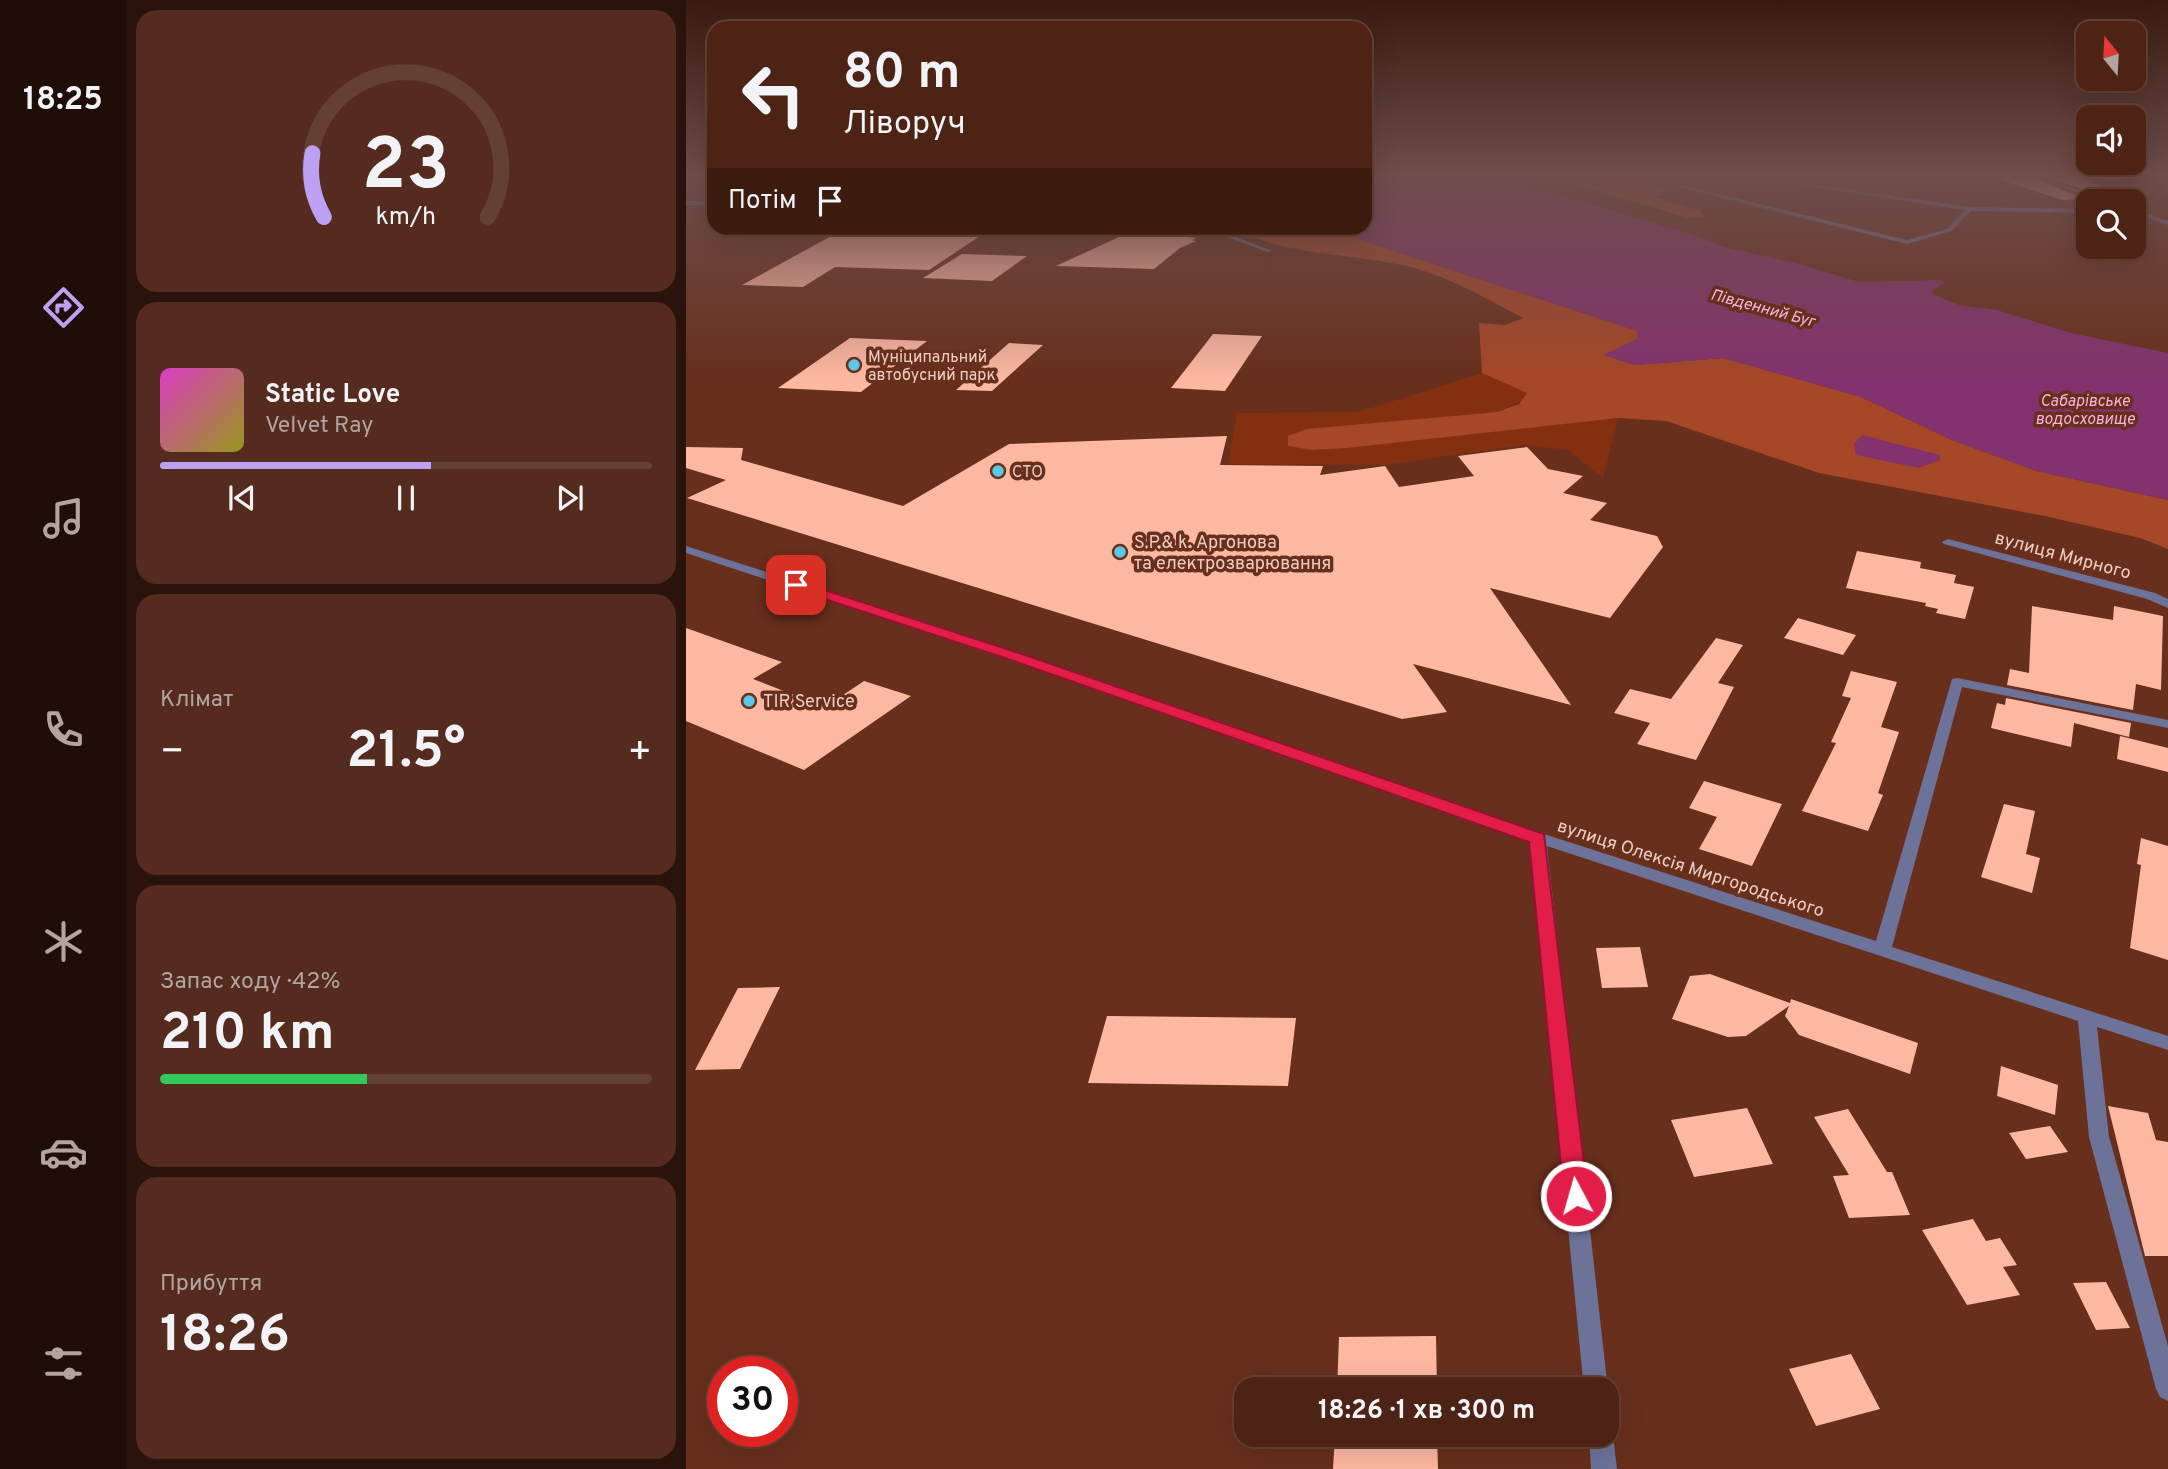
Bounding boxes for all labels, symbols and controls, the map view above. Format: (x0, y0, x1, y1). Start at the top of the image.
north arrow (2076, 21, 2146, 91)
map controls (2076, 21, 2146, 259)
text: 80 m (843, 44, 960, 106)
icon: left (728, 49, 819, 140)
text: 18:25 (23, 81, 103, 121)
text: Ліворуч (843, 105, 966, 145)
button: sound (2076, 105, 2146, 175)
text: 23 (362, 123, 450, 215)
icon: arrive (811, 182, 849, 220)
text: Потім (728, 185, 797, 218)
button: search (2076, 189, 2146, 259)
text: km/h (376, 202, 436, 234)
icon: directions (39, 283, 88, 332)
water label: Південний Буг (1708, 285, 1818, 333)
place label: Муніципальний автобусний парк (868, 348, 996, 386)
marker: Муніципальний автобусний парк (846, 357, 862, 373)
text: Static Love (265, 379, 400, 412)
water label: Сабарівське водосховище (2035, 392, 2135, 430)
text: Velvet Ray (265, 412, 373, 441)
marker: СТО (990, 463, 1006, 479)
place label: СТО (1012, 463, 1043, 483)
icon: previous (223, 479, 261, 517)
icon: pause (387, 479, 425, 517)
icon: next (551, 479, 589, 517)
icon: music (39, 494, 88, 543)
street label: вулиця Мирного (1992, 527, 2133, 586)
place label: S.P.& k. Аргонова та електрозварювання (1134, 532, 1331, 576)
marker: S.P.& k. Аргонова та електрозварювання (1112, 544, 1128, 560)
pin (766, 555, 826, 615)
icon: arrive (777, 566, 815, 604)
text: Клімат (160, 686, 233, 715)
place label: TIR Service (763, 691, 855, 714)
marker: TIR Service (741, 693, 757, 709)
icon: phone (39, 705, 88, 754)
text: 21.5° (347, 720, 465, 786)
text: − (160, 729, 185, 778)
text: + (627, 729, 652, 778)
street label: вулиця Олексія Миргородського (1554, 815, 1827, 924)
icon: climate (39, 917, 88, 966)
text: Запас ходу · 42% (160, 968, 340, 997)
text: 210 km (160, 1002, 335, 1068)
icon: car (39, 1128, 88, 1177)
position arrow (1539, 1159, 1613, 1233)
text: Прибуття (160, 1270, 262, 1299)
text: 18:26 (160, 1304, 290, 1370)
icon: filters (39, 1339, 88, 1388)
speed limit sign: 30 (707, 1356, 798, 1447)
text: 18:26 · 1 хв · 300 m (1318, 1395, 1535, 1428)

